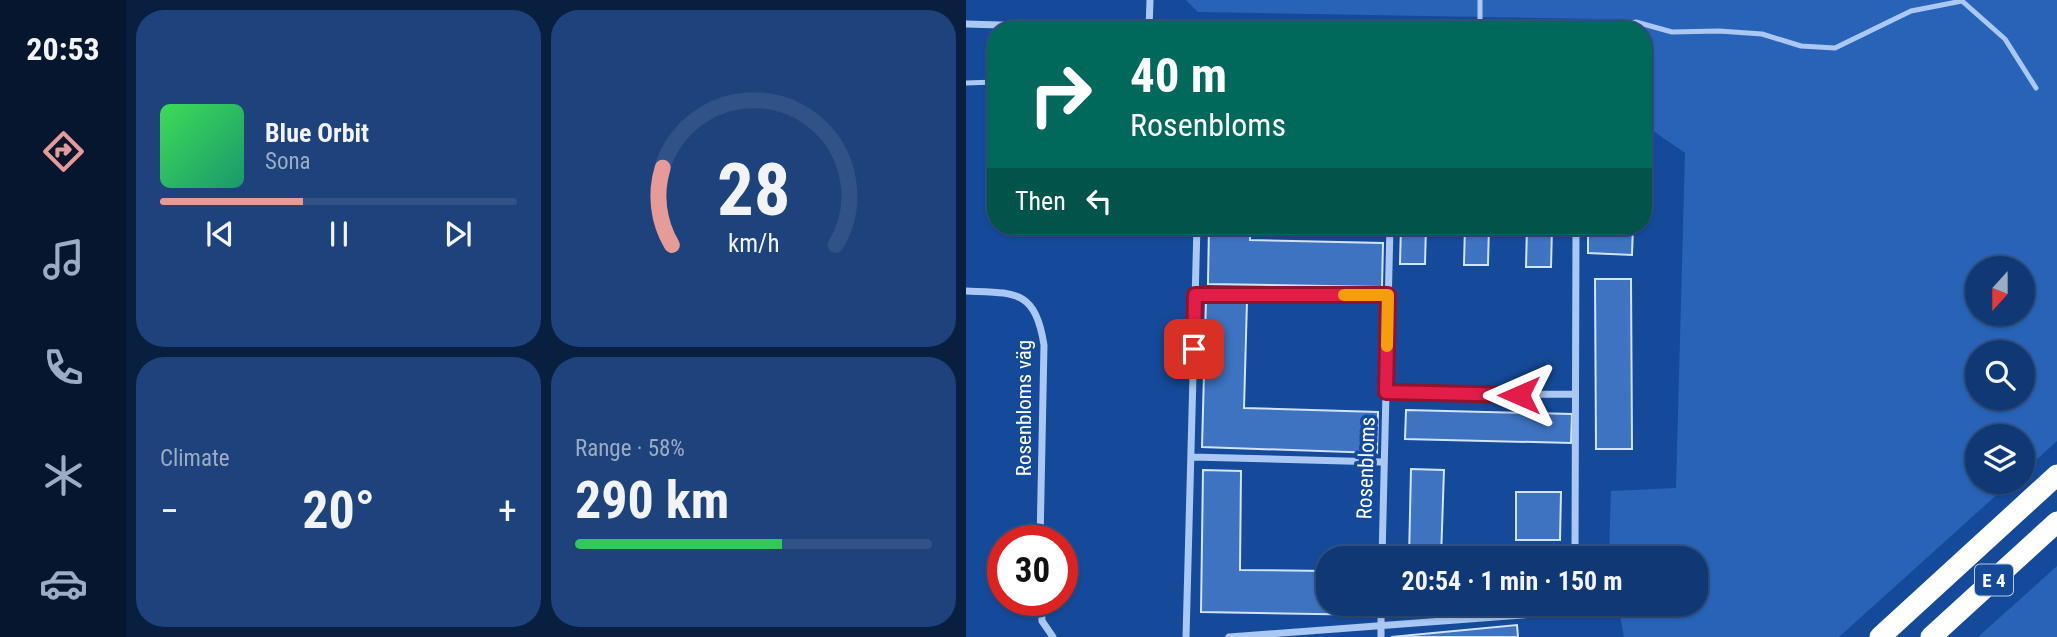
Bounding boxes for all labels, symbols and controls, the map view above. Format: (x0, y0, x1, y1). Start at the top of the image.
text: 20:53 (26, 30, 100, 68)
text: 40 m (1130, 47, 1227, 104)
icon: right (1015, 49, 1106, 140)
text: Rosenbloms (1130, 106, 1286, 144)
text: Blue Orbit (265, 118, 369, 148)
icon: directions (39, 127, 88, 176)
text: 28 (717, 147, 790, 233)
text: Sona (265, 148, 311, 175)
icon: left (1080, 182, 1118, 220)
text: Then (1015, 186, 1066, 216)
icon: previous (201, 215, 239, 253)
icon: pause (320, 215, 358, 253)
icon: next (439, 215, 477, 253)
text: km/h (728, 229, 779, 258)
icon: music (39, 235, 88, 284)
north arrow (1965, 256, 2035, 326)
map controls (1965, 256, 2035, 494)
pin (1164, 319, 1224, 379)
icon: arrive (1175, 330, 1213, 368)
street label: Rosenbloms väg (1012, 340, 1036, 476)
button: search (1965, 340, 2035, 410)
icon: phone (39, 343, 88, 392)
position arrow (1482, 358, 1556, 432)
street label: Rosenbloms (1352, 416, 1380, 520)
button: layers (1965, 424, 2035, 494)
text: Range · 58% (575, 435, 685, 462)
text: Climate (160, 445, 230, 472)
icon: climate (39, 451, 88, 500)
text: 290 km (575, 470, 729, 531)
text: 20° (302, 480, 375, 541)
text: − (160, 489, 179, 533)
text: + (498, 489, 517, 533)
speed limit sign: 30 (987, 525, 1078, 616)
icon: car (39, 559, 88, 608)
road number: E 4 (1975, 565, 2013, 596)
text: 20:54 · 1 min · 150 m (1402, 566, 1622, 596)

